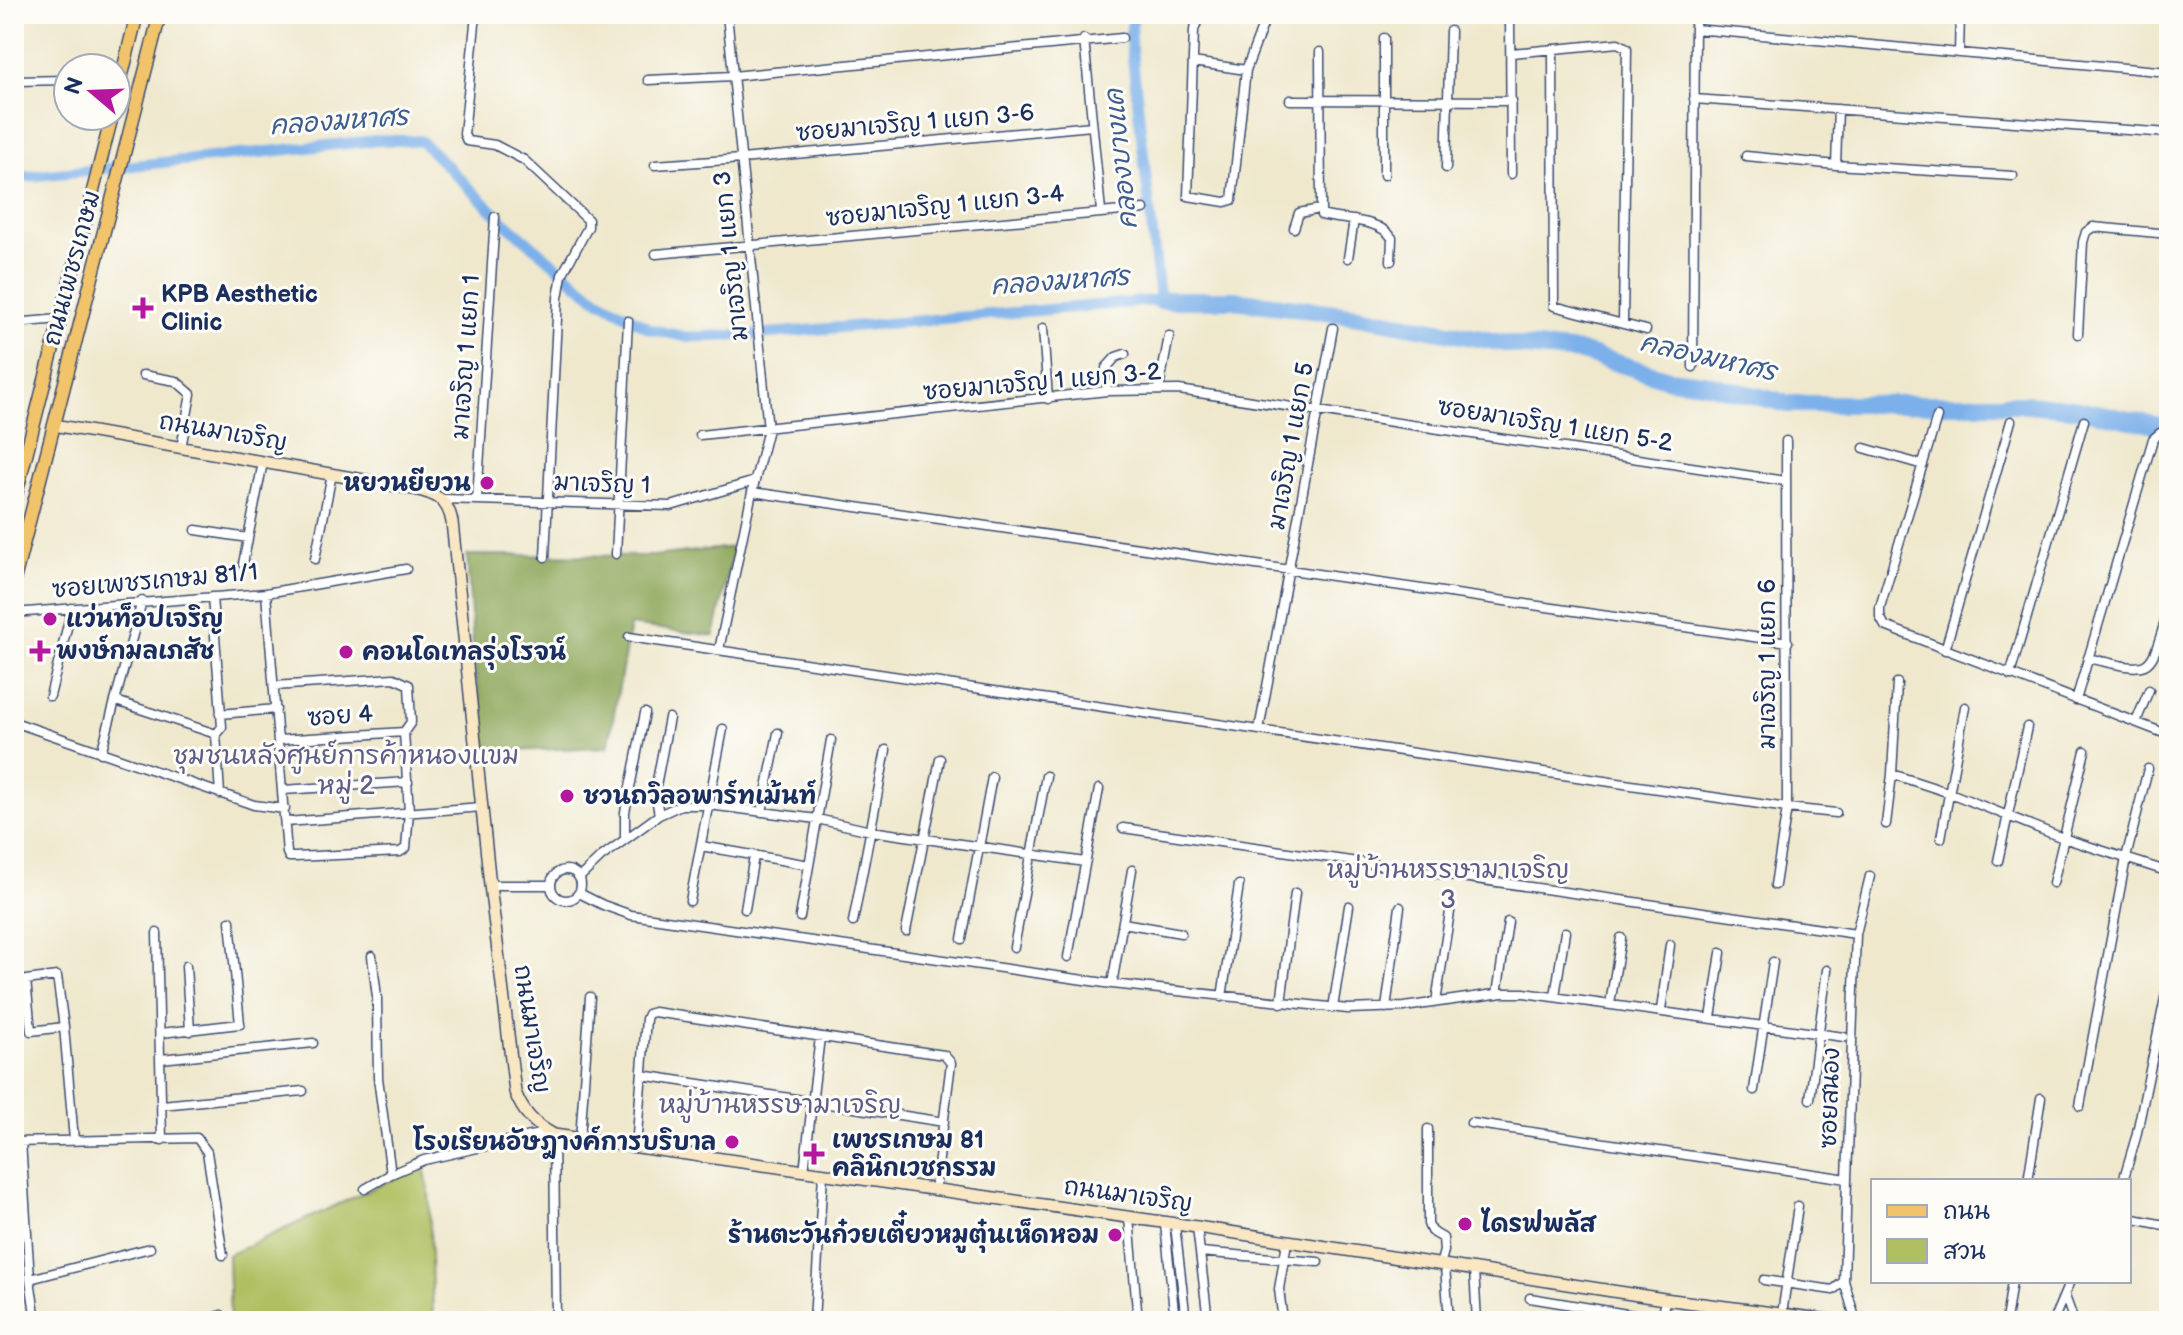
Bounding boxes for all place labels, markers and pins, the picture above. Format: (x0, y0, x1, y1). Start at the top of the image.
place label: KPB Aesthetic Clinic (161, 280, 318, 337)
marker: KPB Aesthetic Clinic (132, 297, 154, 319)
place label: หยวนยียวน (343, 467, 471, 498)
marker: หยวนยียวน (478, 474, 496, 492)
place label: แว่นท็อปเจริญ (66, 602, 223, 634)
marker: แว่นท็อปเจริญ (41, 610, 59, 628)
place label: พงษ์กมลเภสัช (56, 634, 214, 666)
place label: คอนโดเทลรุ่งโรจน์ (362, 635, 566, 670)
marker: พงษ์กมลเภสัช (31, 642, 49, 660)
marker: คอนโดเทลรุ่งโรจน์ (337, 643, 355, 661)
place label: ชวนถวิลอพาร์ทเม้นท์ (583, 779, 816, 811)
marker: ชวนถวิลอพาร์ทเม้นท์ (558, 787, 576, 805)
place label: โรงเรียนอัษฎางค์การบริบาล (412, 1125, 716, 1159)
place label: เพชรเกษม 81 คลินิกเวชกรรม (832, 1126, 996, 1183)
marker: โรงเรียนอัษฎางค์การบริบาล (723, 1133, 741, 1151)
marker: เพชรเกษม 81 คลินิกเวชกรรม (803, 1143, 825, 1165)
place label: ไดรฟพลัส (1480, 1207, 1597, 1239)
place label: ร้านตะวันก๋วยเตี๋ยวหมูตุ๋นเห็ดหอม (728, 1210, 1099, 1253)
marker: ไดรฟพลัส (1456, 1215, 1474, 1233)
marker: ร้านตะวันก๋วยเตี๋ยวหมูตุ๋นเห็ดหอม (1106, 1226, 1124, 1244)

